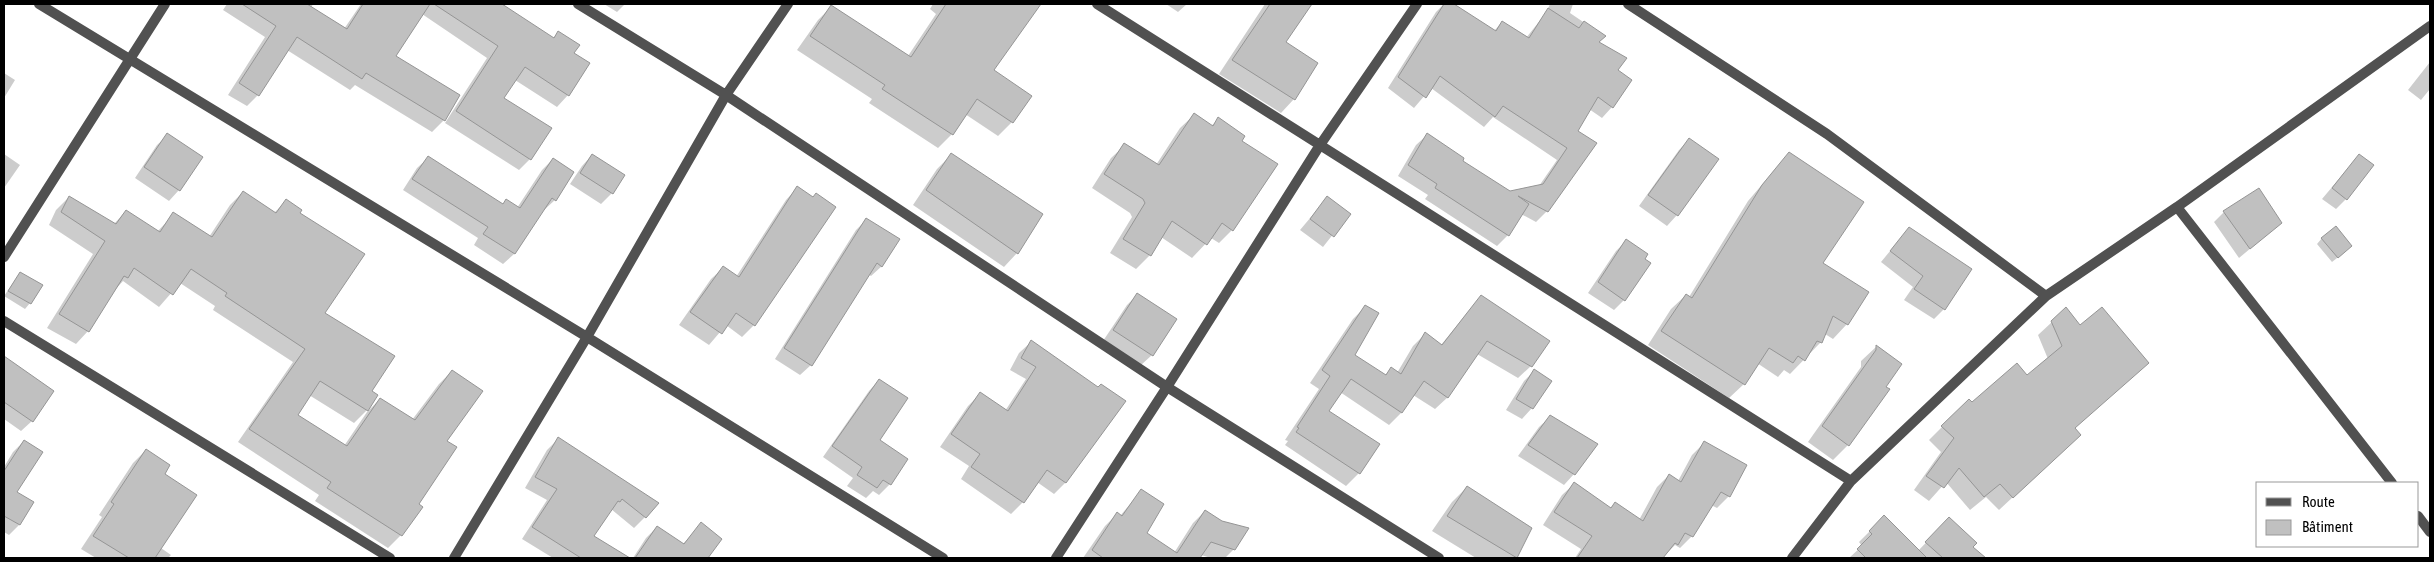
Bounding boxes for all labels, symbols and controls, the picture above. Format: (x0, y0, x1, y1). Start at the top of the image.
legend (2256, 482, 2419, 547)
text: Route (2302, 493, 2335, 510)
text: Bâtiment (2302, 518, 2353, 535)

